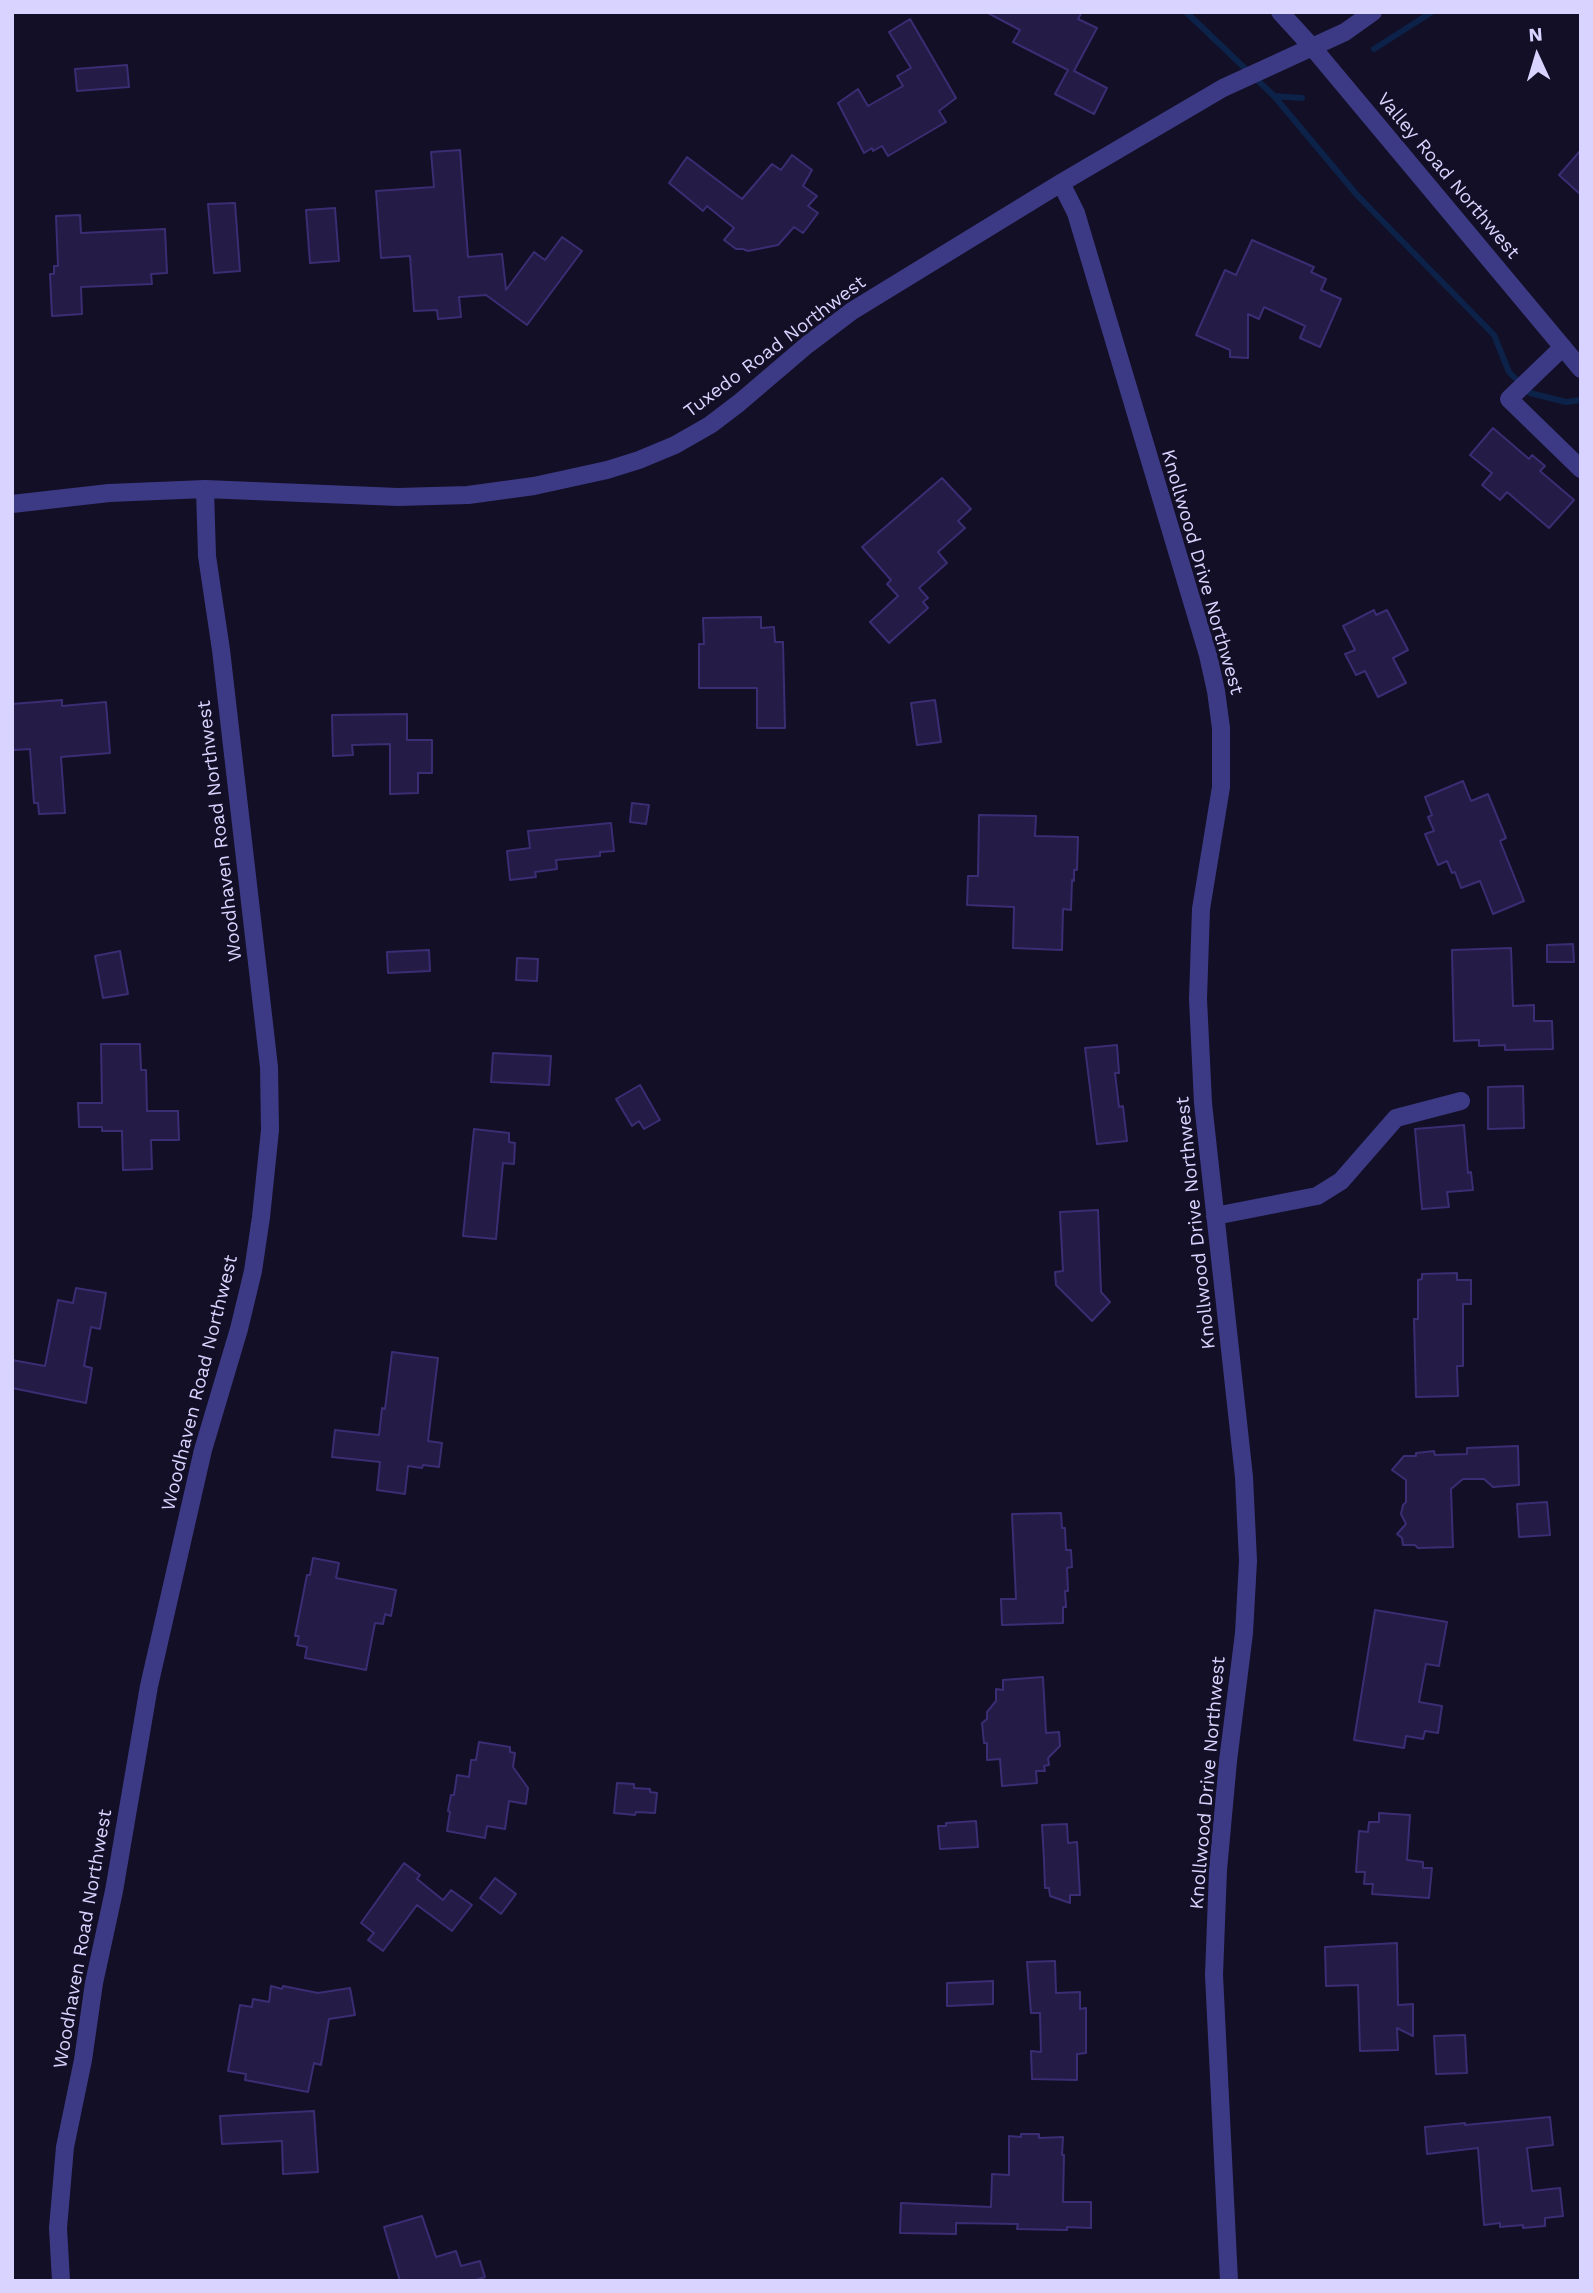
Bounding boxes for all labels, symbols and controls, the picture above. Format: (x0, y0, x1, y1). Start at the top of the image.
north arrow (1502, 21, 1572, 91)
text: N (1528, 23, 1543, 47)
street label: Valley Road Northwest (1372, 88, 1524, 264)
street label: Tuxedo Road Northwest (680, 271, 870, 423)
street label: Knollwood Drive Northwest (1156, 447, 1248, 697)
street label: Woodhaven Road Northwest (193, 699, 247, 963)
street label: Knollwood Drive Northwest (1171, 1096, 1221, 1350)
street label: Woodhaven Road Northwest (157, 1253, 243, 1513)
street label: Knollwood Drive Northwest (1186, 1656, 1230, 1910)
street label: Woodhaven Road Northwest (49, 1808, 117, 2070)

